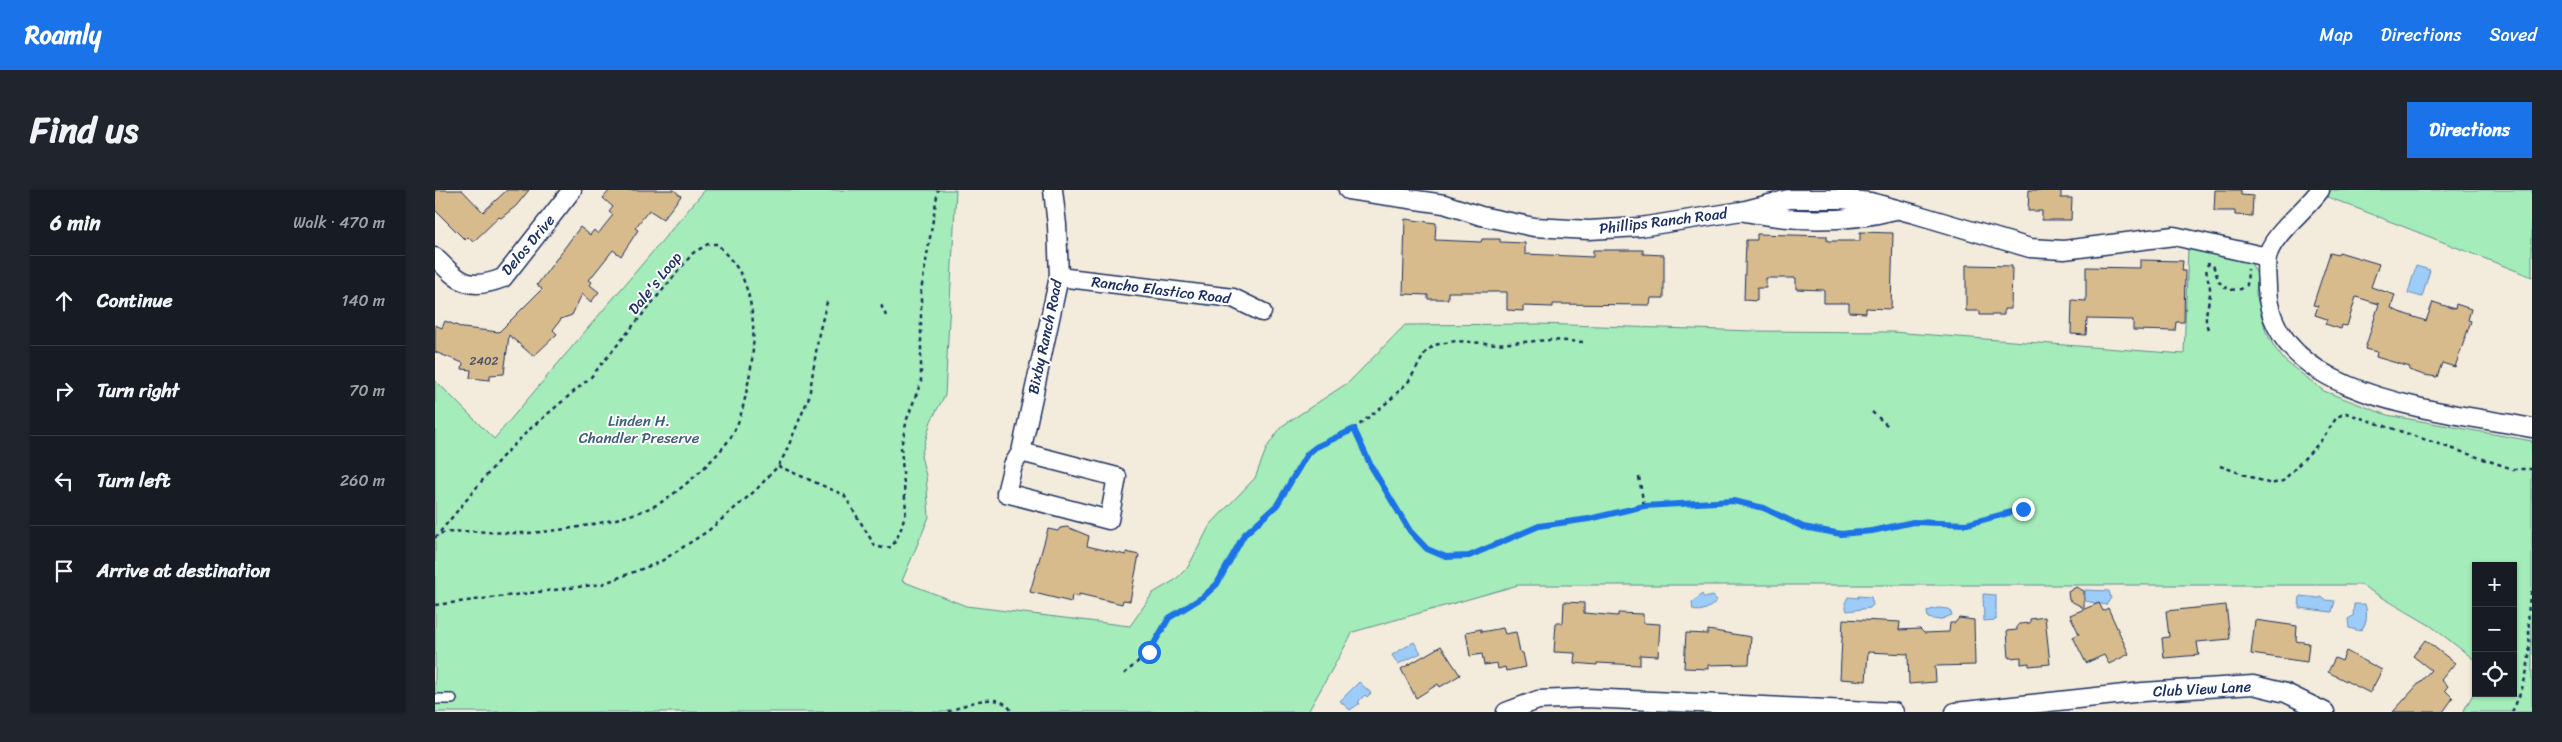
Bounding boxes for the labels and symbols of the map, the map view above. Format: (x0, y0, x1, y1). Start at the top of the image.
street label: Phillips Ranch Road (1598, 200, 1730, 242)
street label: Delos Drive (494, 208, 562, 281)
street label: Dale's Loop (621, 246, 689, 320)
street label: Rancho Elastico Road (1090, 269, 1233, 312)
street label: Bixby Ranch Road (1020, 276, 1070, 397)
house number: 2402 (470, 350, 499, 372)
park label: Linden H. Chandler Preserve (579, 408, 700, 451)
route end (2012, 498, 2035, 521)
route start (1138, 641, 1161, 664)
street label: Club View Lane (2152, 673, 2252, 705)

